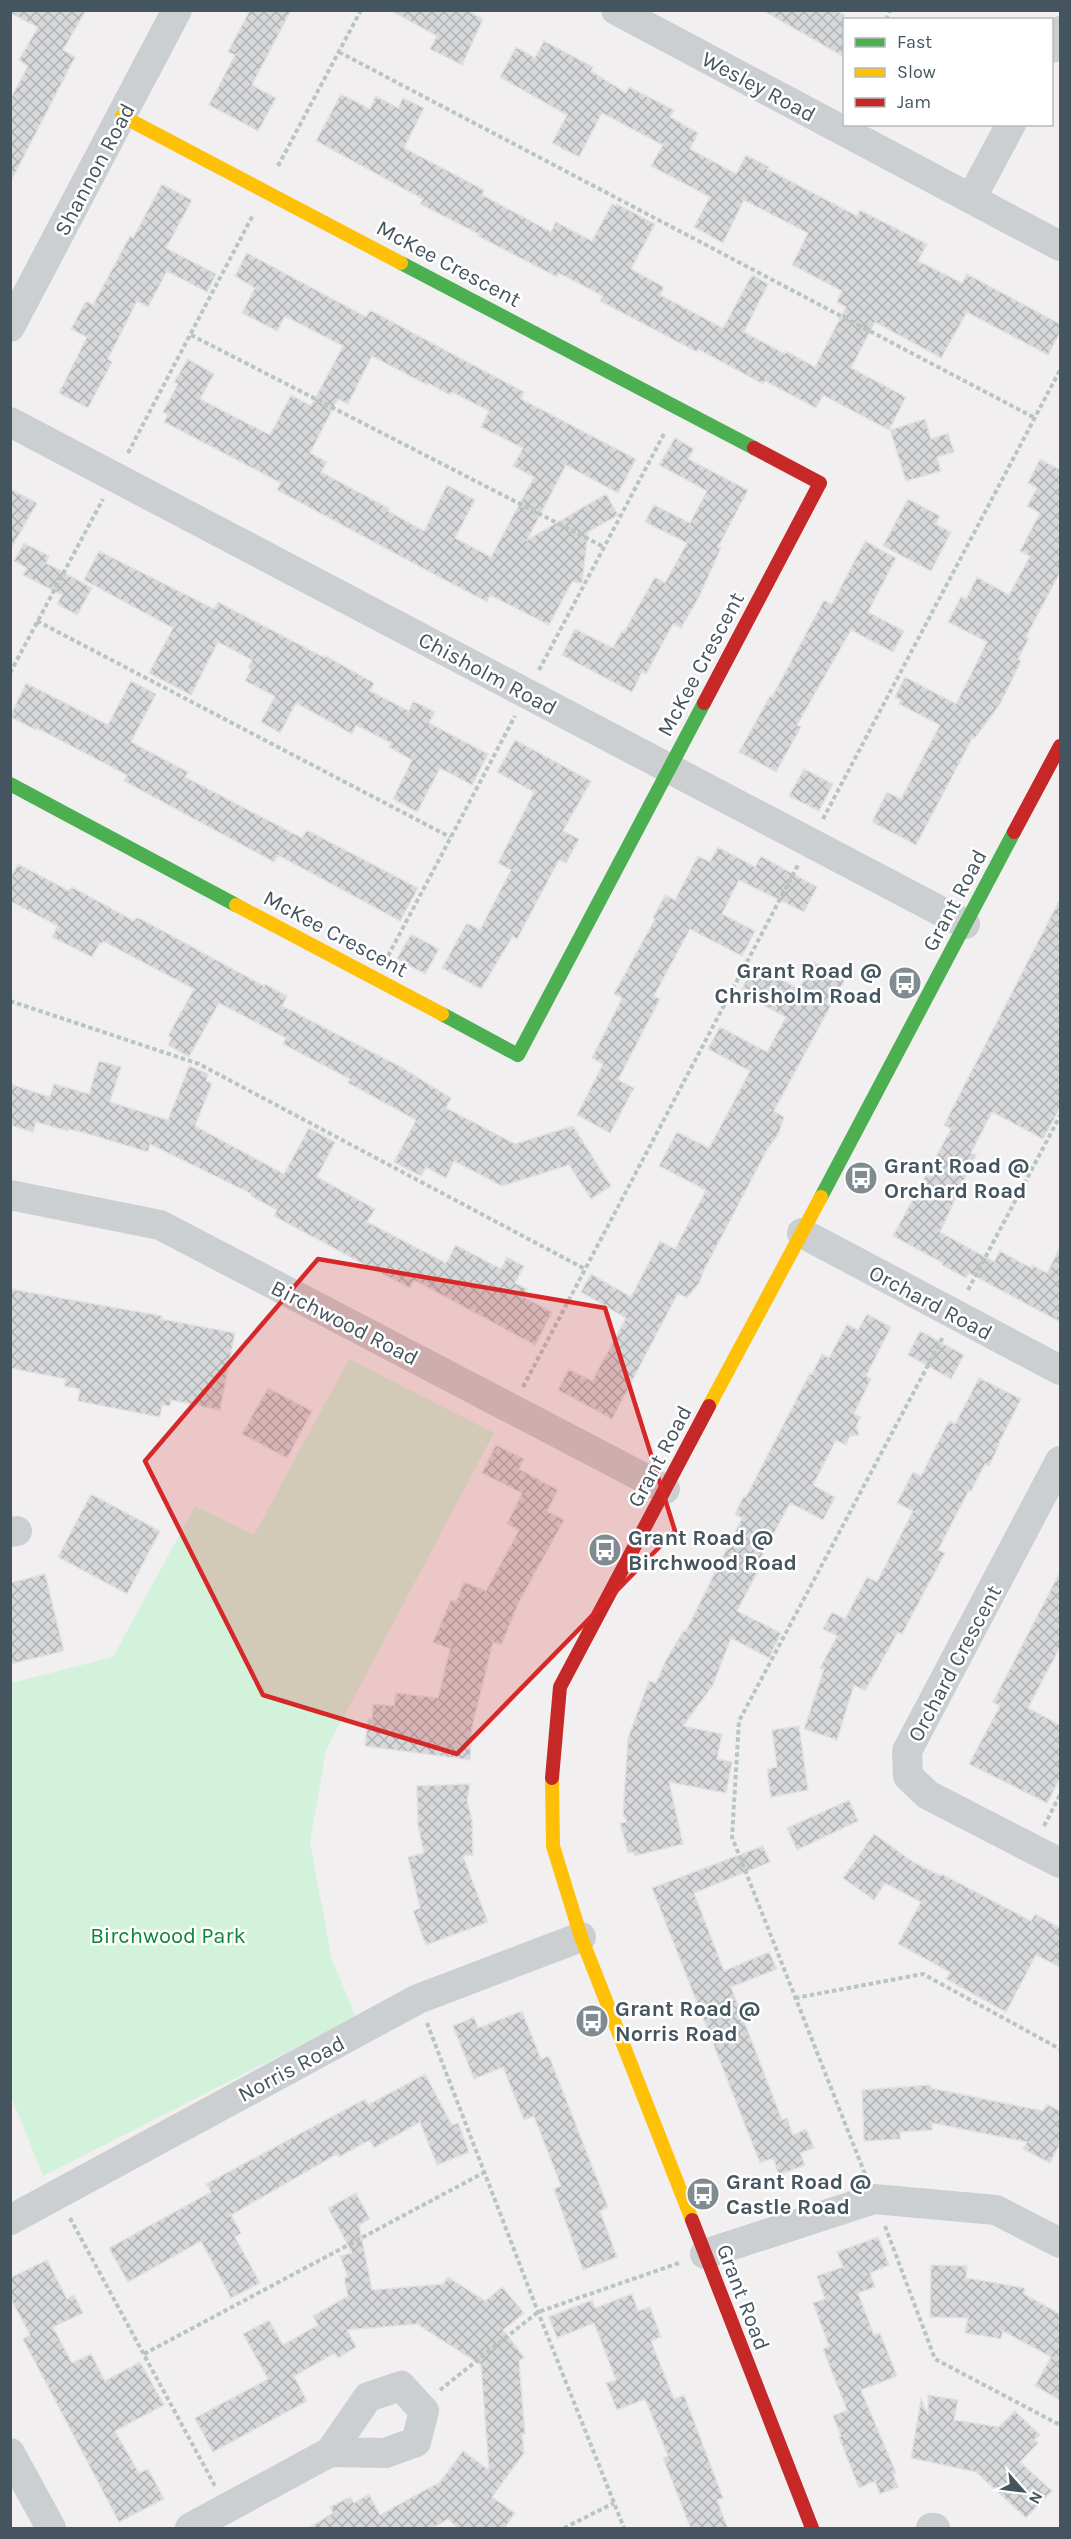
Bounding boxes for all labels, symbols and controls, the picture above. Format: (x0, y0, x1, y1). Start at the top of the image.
legend (843, 18, 1053, 126)
text: Fast (897, 31, 932, 53)
street label: Wesley Road (697, 46, 820, 128)
text: Slow (897, 61, 936, 83)
text: Jam (897, 91, 931, 113)
street label: Shannon Road (49, 99, 141, 240)
street label: McKee Crescent (372, 215, 525, 313)
street label: McKee Crescent (652, 588, 750, 741)
street label: Chisholm Road (414, 627, 561, 721)
street label: Grant Road (917, 845, 993, 956)
street label: McKee Crescent (259, 885, 412, 983)
place label: Grant Road @ Chrisholm Road (715, 958, 882, 1009)
bus stop icon: Grant Road @ Chrisholm Road (887, 965, 923, 1001)
place label: Grant Road @ Orchard Road (884, 1153, 1030, 1204)
bus stop icon: Grant Road @ Orchard Road (843, 1160, 879, 1196)
street label: Orchard Road (864, 1260, 997, 1346)
street label: Birchwood Road (267, 1275, 422, 1371)
street label: Grant Road (622, 1401, 698, 1512)
place label: Grant Road @ Birchwood Road (628, 1525, 797, 1576)
bus stop icon: Grant Road @ Birchwood Road (587, 1532, 623, 1568)
street label: Orchard Crescent (903, 1581, 1007, 1746)
park label: Birchwood Park (90, 1923, 246, 1949)
place label: Grant Road @ Norris Road (615, 1996, 761, 2047)
bus stop icon: Grant Road @ Norris Road (574, 2003, 610, 2039)
street label: Norris Road (234, 2030, 349, 2108)
place label: Grant Road @ Castle Road (726, 2169, 872, 2220)
bus stop icon: Grant Road @ Castle Road (685, 2176, 721, 2212)
street label: Grant Road (711, 2241, 775, 2354)
north arrow (993, 2461, 1053, 2521)
text: N (1025, 2488, 1047, 2507)

